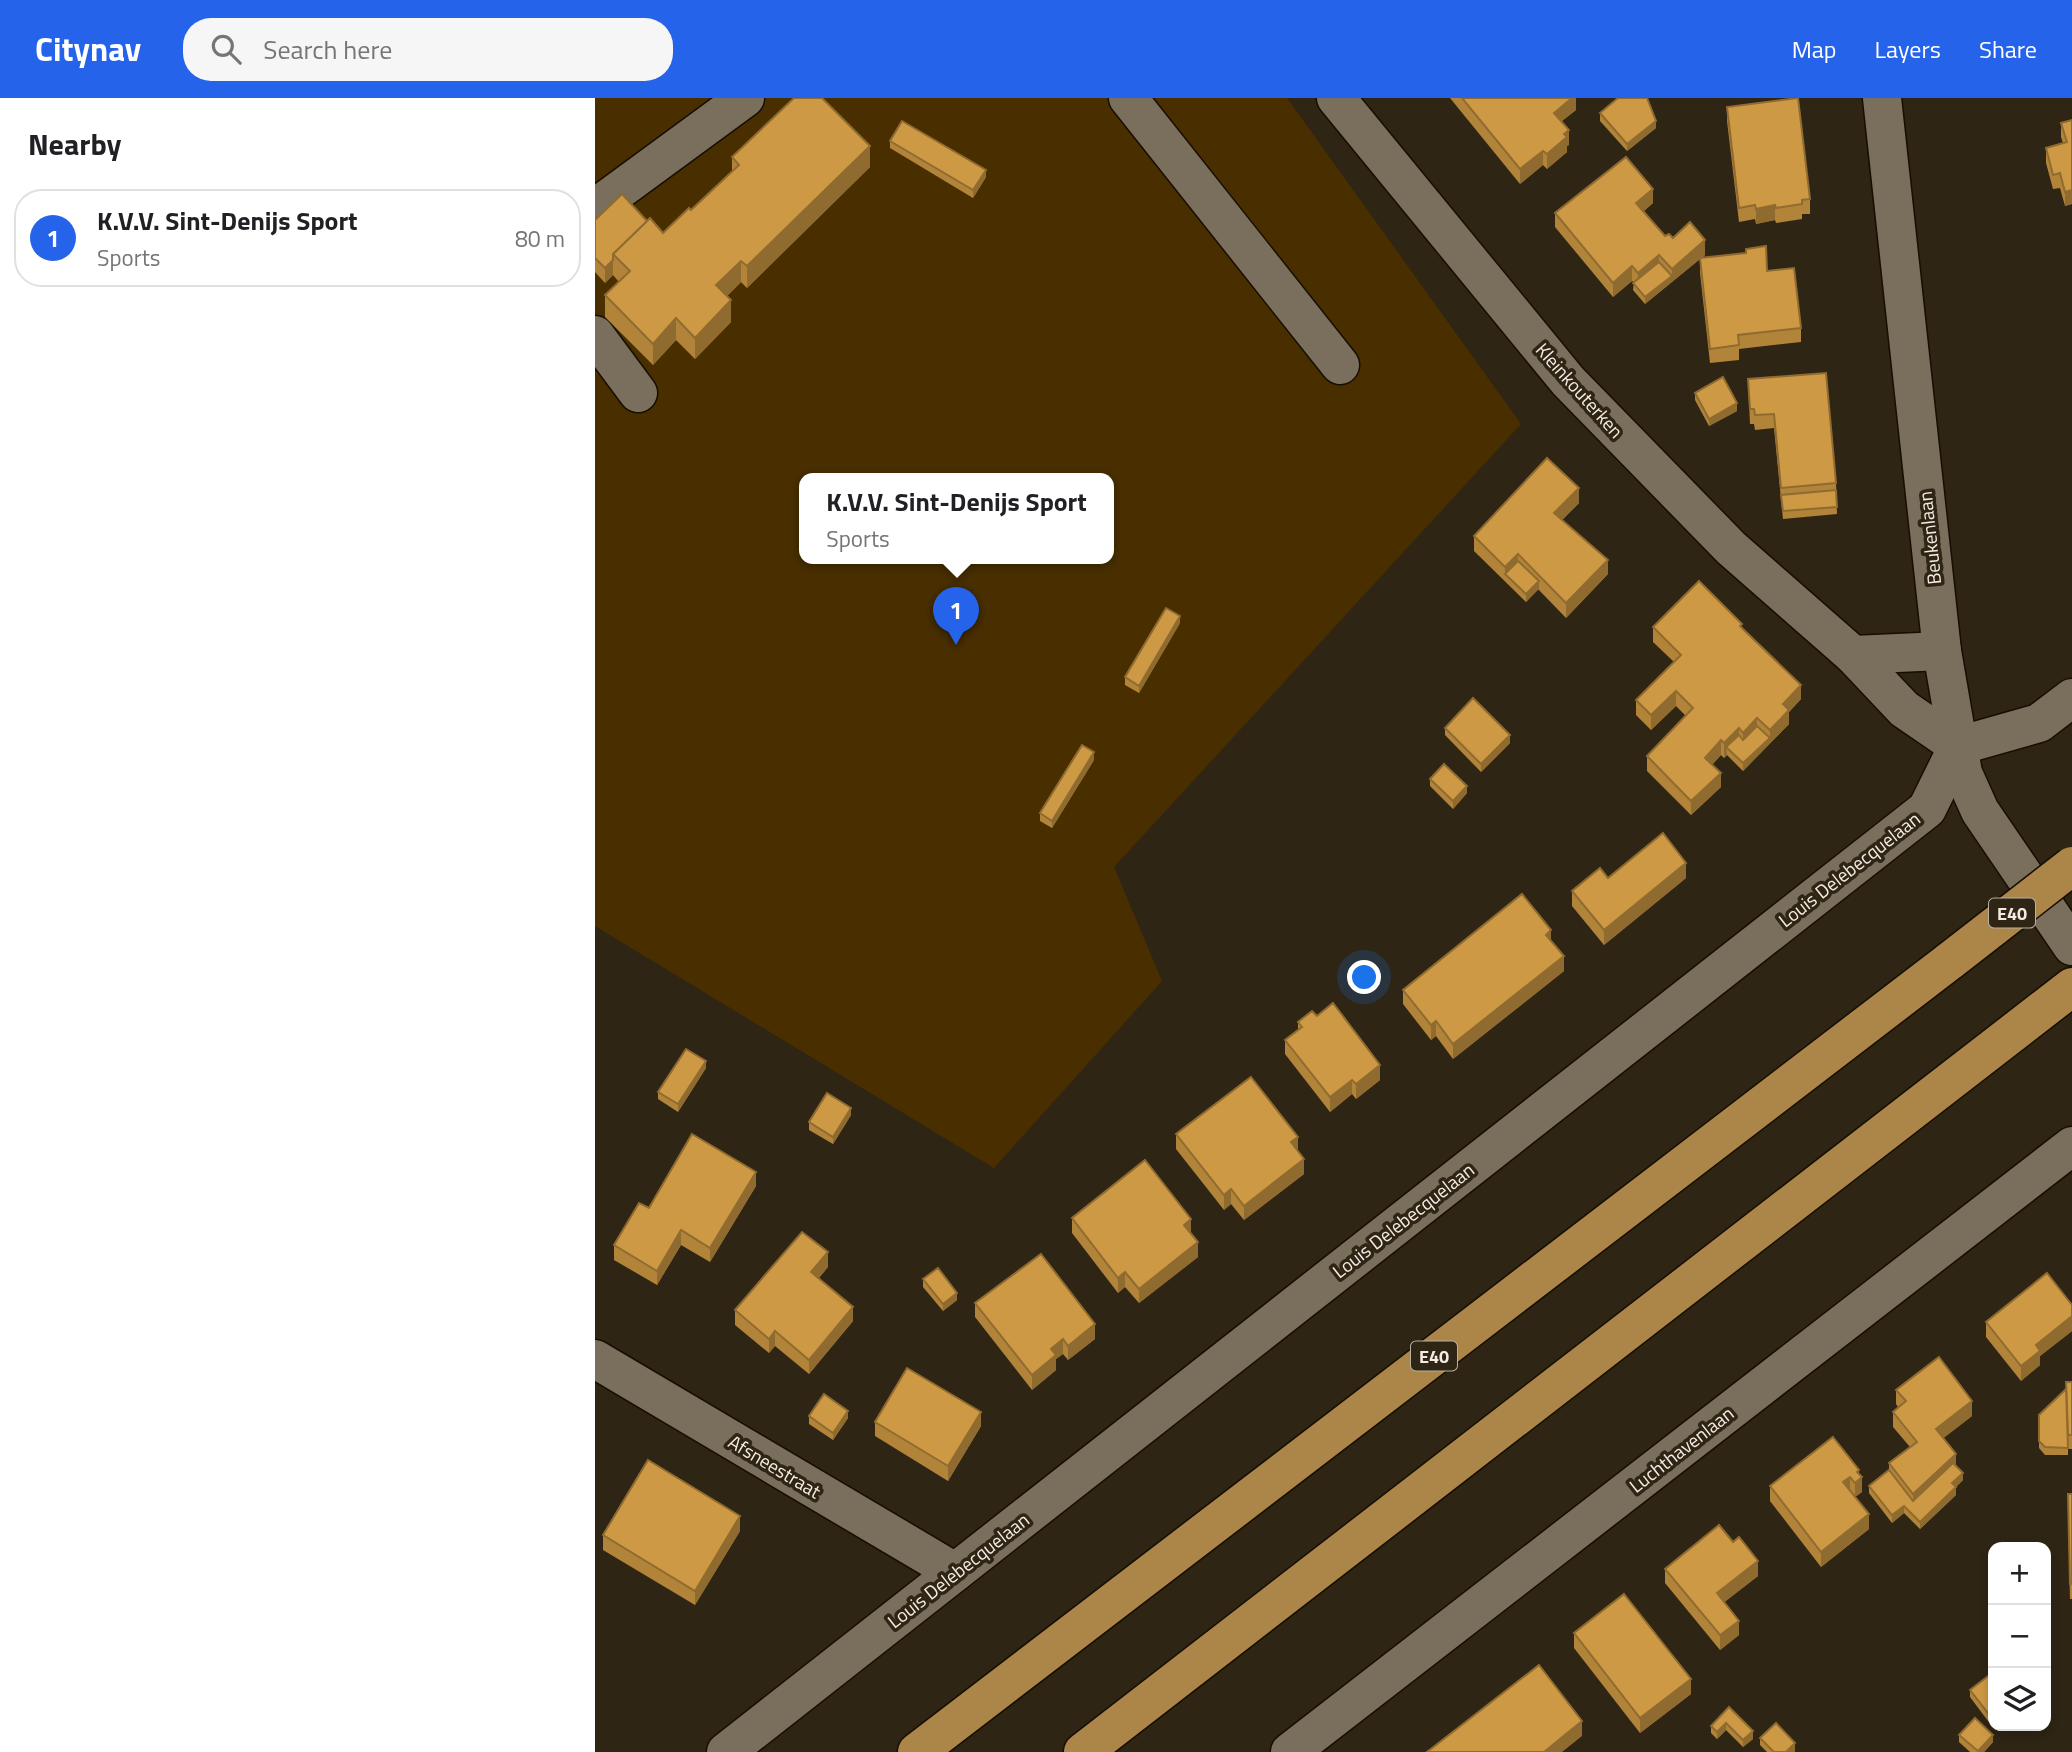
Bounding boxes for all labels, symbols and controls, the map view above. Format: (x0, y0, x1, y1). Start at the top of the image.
search box (183, 18, 673, 81)
text: Citynav (35, 24, 141, 74)
icon: search (207, 30, 245, 68)
text: Search here (263, 30, 392, 69)
text: Map (1792, 31, 1837, 67)
text: Layers (1875, 31, 1941, 67)
text: Share (1979, 31, 2037, 67)
text: Nearby (28, 121, 121, 167)
text: K.V.V. Sint-Denijs Sport (97, 201, 358, 240)
text: 1 (47, 221, 59, 256)
text: 80 m (515, 221, 565, 256)
text: Sports (97, 240, 160, 275)
street label: Kleinkouterken (1529, 336, 1631, 444)
popup (799, 473, 1114, 564)
text: K.V.V. Sint-Denijs Sport (826, 482, 1087, 521)
street label: Beukenlaan (1910, 490, 1948, 586)
text: Sports (826, 521, 890, 556)
pin: 1 (933, 587, 979, 645)
street label: Louis Delebecquelaan (1772, 804, 1926, 934)
road number: E40 (1989, 898, 2035, 928)
your location (1347, 960, 1381, 994)
street label: Louis Delebecquelaan (1326, 1155, 1480, 1285)
road number: E40 (1411, 1342, 1457, 1371)
street label: Luchthavenlaan (1622, 1399, 1740, 1499)
street label: Afsneestraat (723, 1427, 827, 1505)
street label: Louis Delebecquelaan (881, 1505, 1035, 1635)
map controls (1988, 1542, 2051, 1731)
button: + (1988, 1542, 2051, 1605)
button: − (1988, 1605, 2051, 1668)
button: layers (1988, 1668, 2051, 1731)

